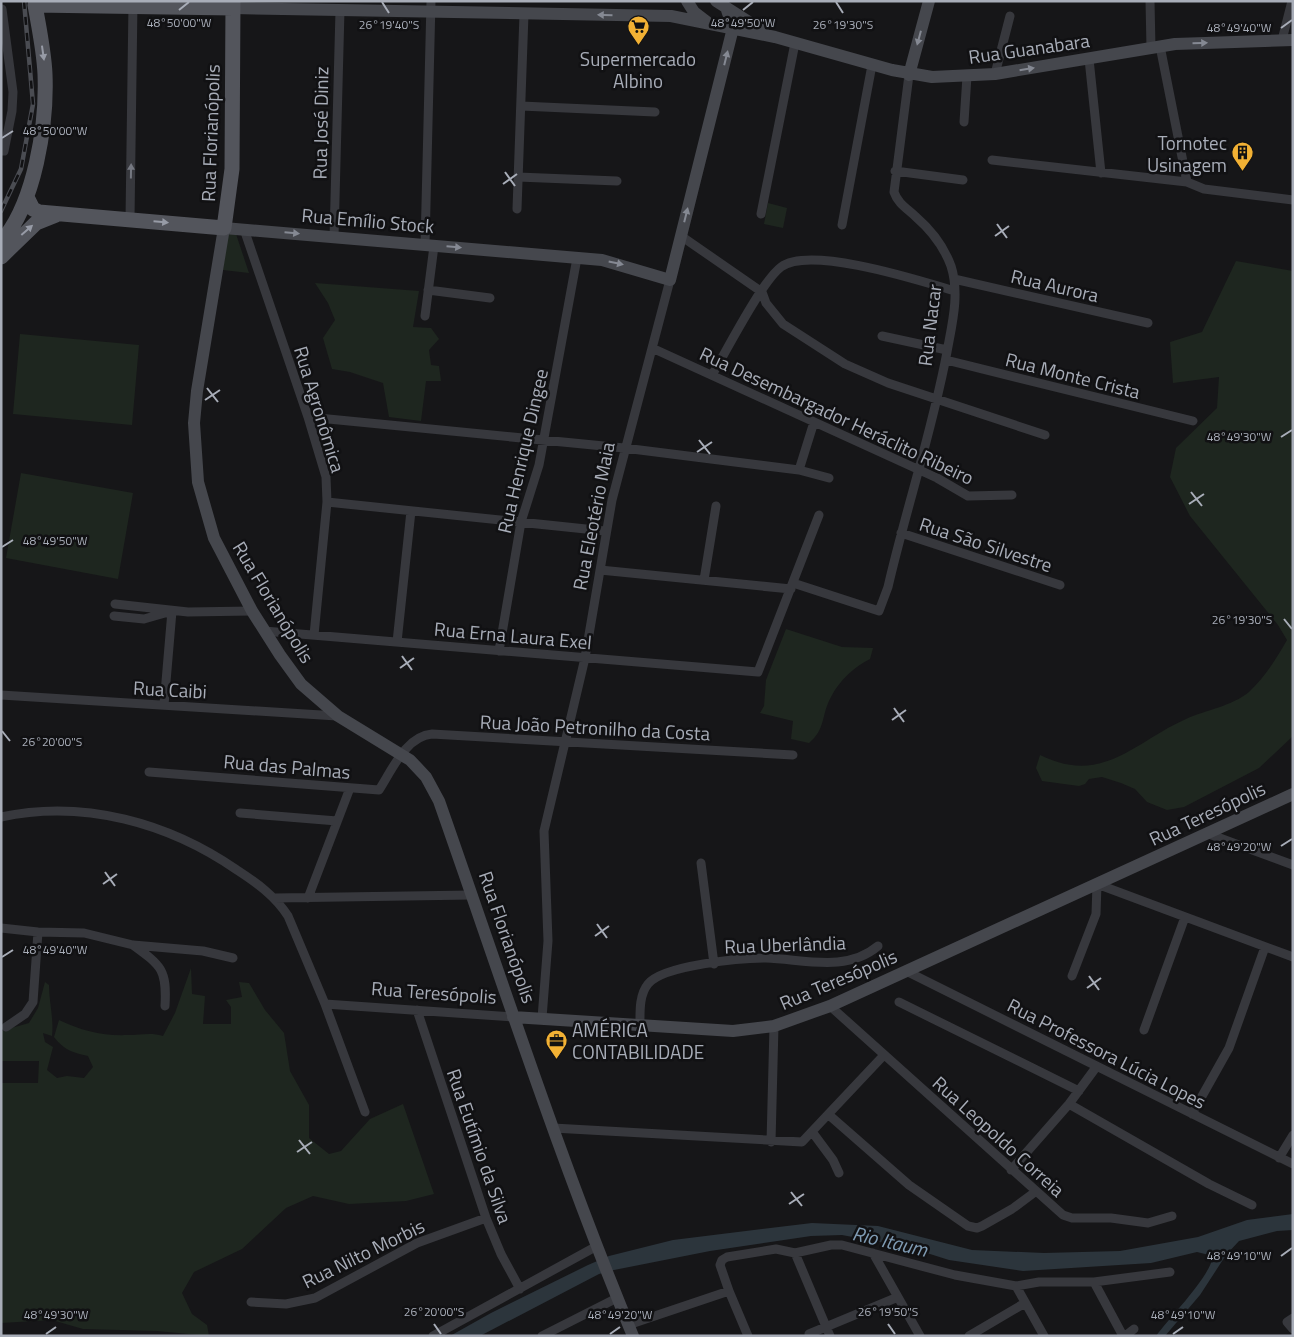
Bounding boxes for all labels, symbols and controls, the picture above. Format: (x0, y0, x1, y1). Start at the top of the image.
one-way arrow (597, 11, 613, 19)
text: 48°50'00"W (147, 13, 212, 32)
text: 48°49'50"W (711, 13, 776, 32)
text: 26°19'40"S (359, 15, 419, 34)
supermarket icon: Supermercado Albino (626, 15, 650, 46)
text: 26°19'30"S (813, 15, 873, 34)
text: 48°49'40"W (1207, 18, 1272, 37)
street label: Rua Guanabara (967, 25, 1092, 71)
one-way arrow (914, 30, 922, 45)
one-way arrow (1192, 38, 1208, 46)
place label: Supermercado Albino (580, 44, 696, 95)
one-way arrow (39, 45, 47, 61)
one-way arrow (722, 50, 730, 65)
street label: Rua Florianópolis (193, 63, 227, 202)
one-way arrow (1019, 64, 1035, 72)
street label: Rua José Diniz (305, 66, 335, 180)
text: 48°50'00"W (23, 121, 88, 140)
place label: Tornotec Usinagem (1147, 128, 1227, 179)
building icon: Tornotec Usinagem (1231, 141, 1255, 172)
one-way arrow (127, 162, 135, 178)
street label: Rua Emílio Stock (300, 200, 436, 240)
one-way arrow (682, 208, 690, 223)
one-way arrow (153, 218, 169, 226)
one-way arrow (21, 224, 33, 236)
one-way arrow (284, 230, 300, 238)
one-way arrow (446, 244, 462, 252)
one-way arrow (608, 259, 623, 267)
street label: Rua Aurora (1008, 261, 1102, 309)
street label: Rua Nacar (910, 282, 948, 368)
street label: Rua Desembargador Heráclito Ribeiro (695, 338, 979, 492)
street label: Rua Agronômica (287, 342, 353, 476)
street label: Rua Monte Crista (1003, 344, 1144, 406)
street label: Rua Henrique Dingee (489, 366, 555, 536)
text: 48°49'30"W (1207, 427, 1272, 446)
street label: Rua Eleotério Maia (564, 439, 622, 593)
street label: Rua São Silvestre (916, 509, 1056, 579)
text: 48°49'50"W (23, 531, 88, 550)
street label: Rua Florianópolis (226, 535, 322, 669)
text: 26°19'30"S (1212, 610, 1272, 629)
street label: Rua Erna Laura Exel (433, 614, 593, 656)
street label: Rua Caibi (132, 673, 208, 705)
street label: Rua João Petronilho da Costa (479, 706, 711, 748)
text: 26°20'00"S (22, 732, 82, 751)
street label: Rua das Palmas (222, 746, 352, 786)
street label: Rua Teresópolis (1144, 773, 1270, 853)
text: 48°49'20"W (1207, 837, 1272, 856)
street label: Rua Florianópolis (472, 867, 544, 1007)
street label: Rua Uberlândia (724, 927, 847, 961)
text: 48°49'40"W (23, 940, 88, 959)
street label: Rua Teresópolis (775, 941, 902, 1017)
street label: Rua Teresópolis (370, 973, 498, 1011)
street label: Rua Professora Lúcia Lopes (1003, 990, 1212, 1116)
place label: AMÉRICA CONTABILIDADE (572, 1015, 704, 1066)
office icon: AMÉRICA CONTABILIDADE (544, 1028, 568, 1059)
street label: Rua Eutímio da Silva (440, 1065, 520, 1228)
street label: Rua Leopoldo Correia (926, 1069, 1072, 1204)
street label: Rua Nilto Morbis (297, 1211, 429, 1295)
water label: Rio Itaum (849, 1217, 931, 1265)
text: 48°49'10"W (1207, 1246, 1272, 1265)
text: 26°20'00"S (404, 1302, 464, 1321)
text: 26°19'50"S (858, 1302, 918, 1321)
text: 48°49'30"W (24, 1305, 89, 1324)
text: 48°49'20"W (588, 1305, 653, 1324)
text: 48°49'10"W (1151, 1305, 1216, 1324)

